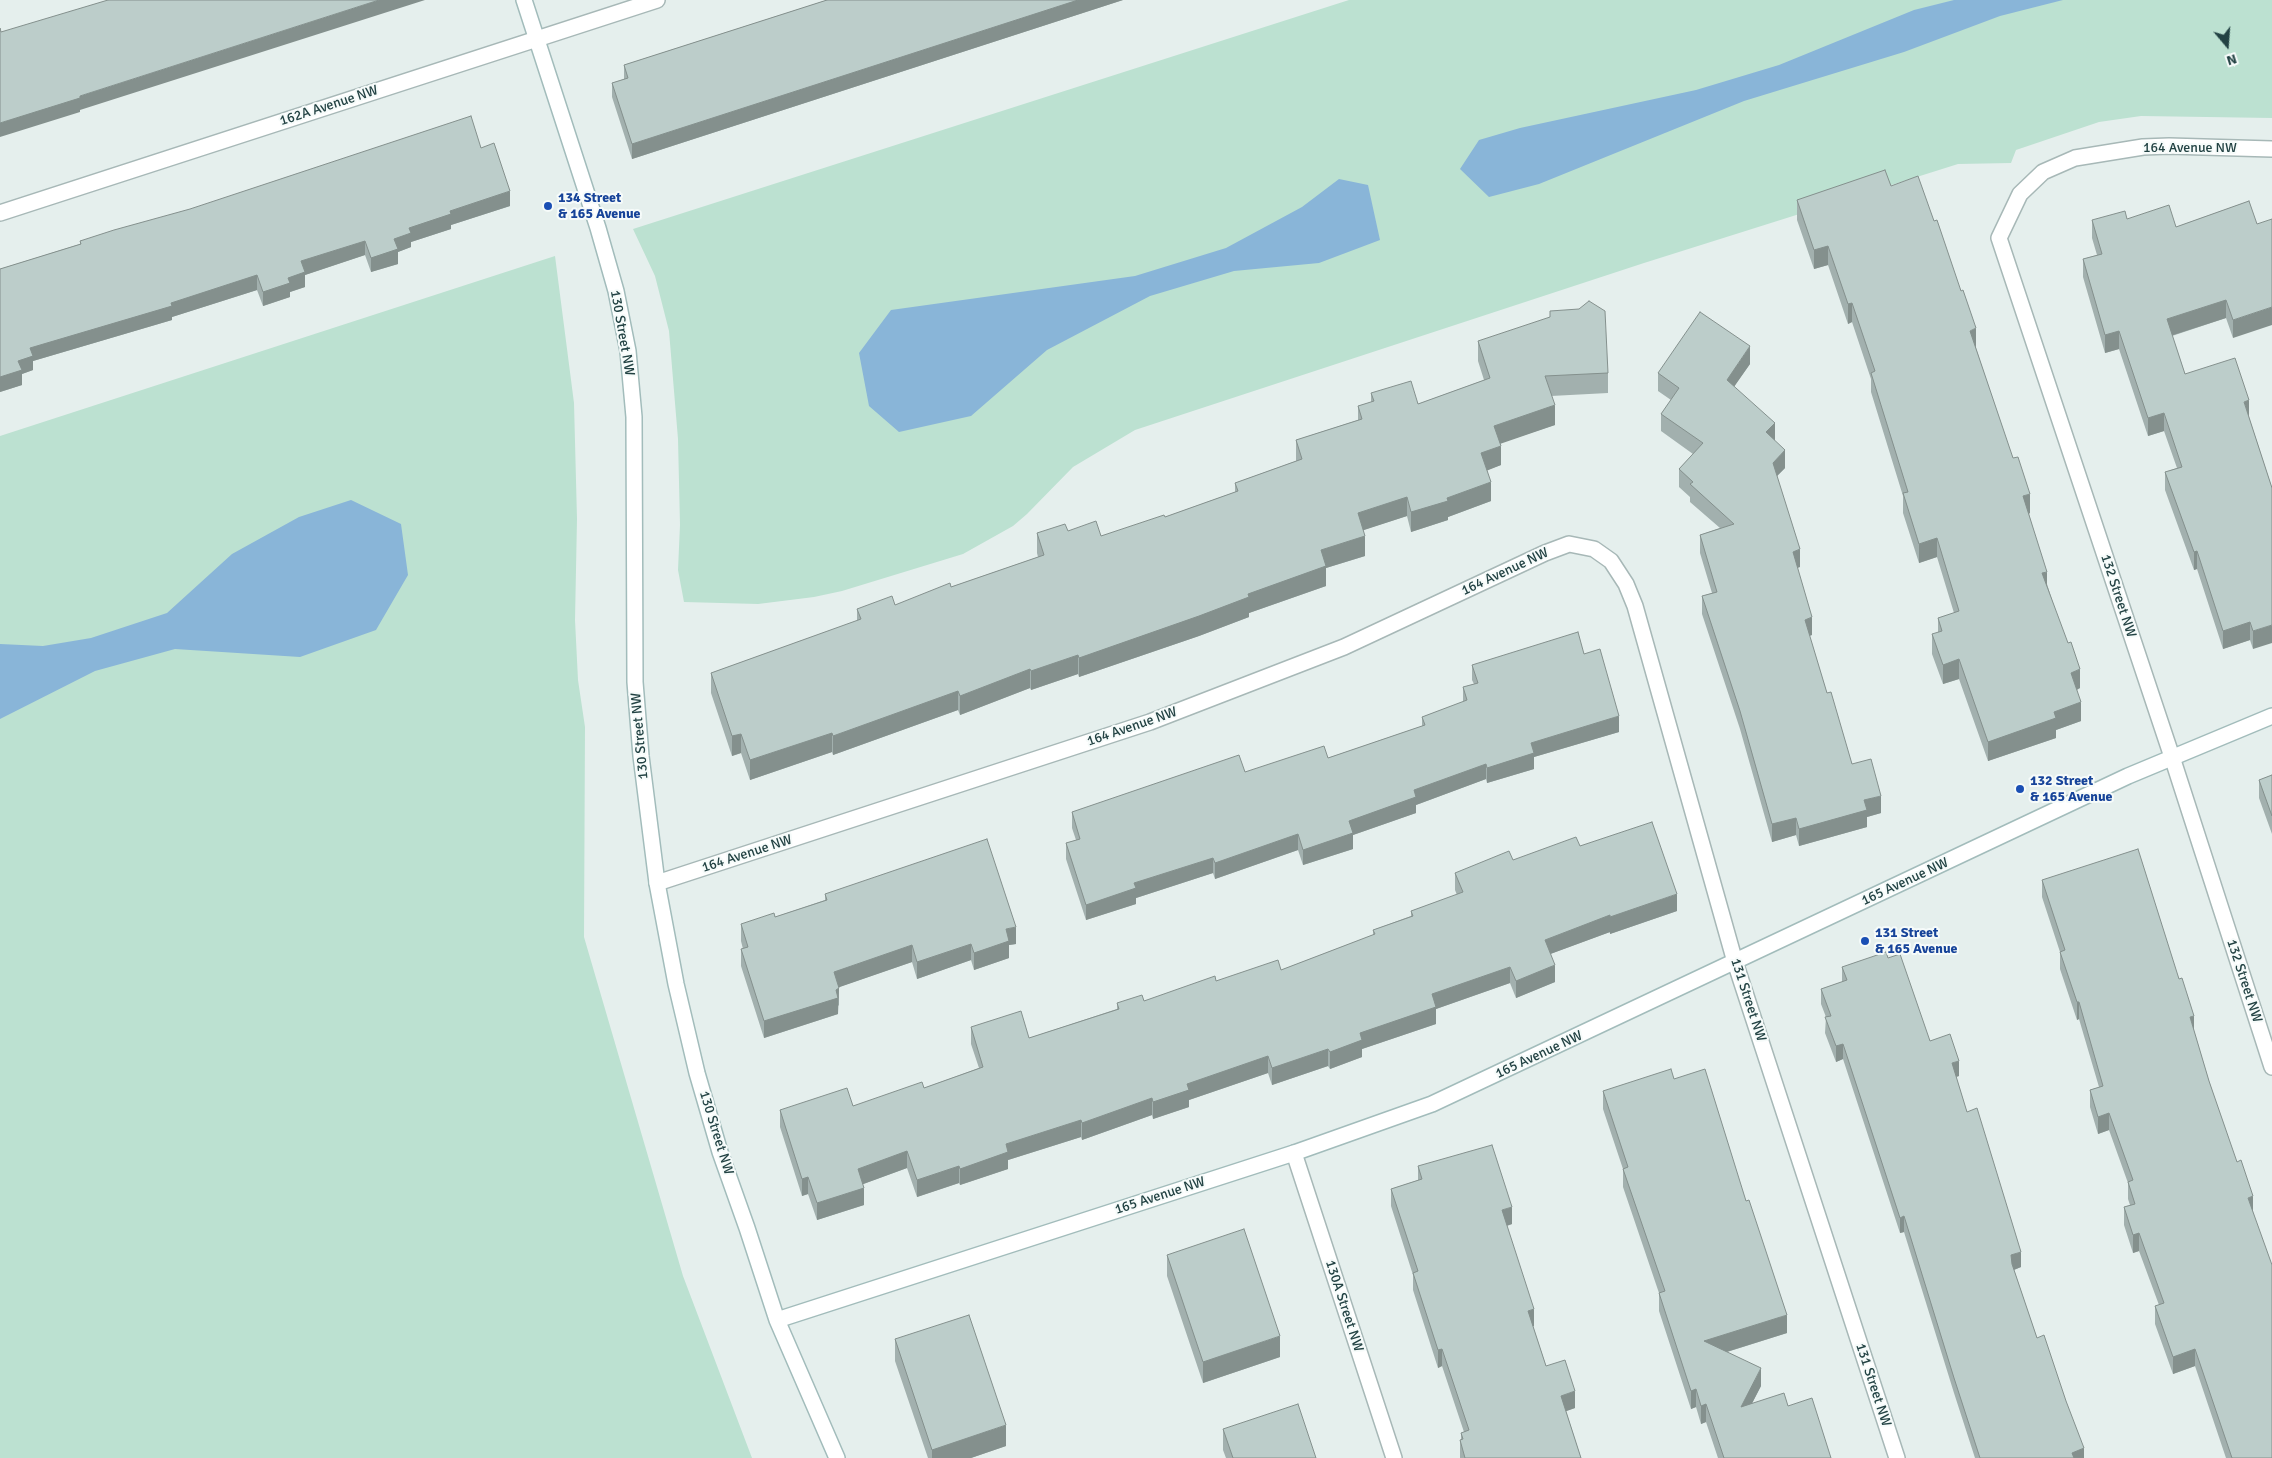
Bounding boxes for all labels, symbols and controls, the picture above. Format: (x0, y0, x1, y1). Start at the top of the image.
north arrow (2202, 20, 2252, 70)
text: N (2225, 50, 2239, 69)
street label: 162A Avenue NW (278, 82, 380, 130)
street label: 164 Avenue NW (2143, 140, 2237, 156)
place label: 134 Street & 165 Avenue (558, 190, 640, 222)
marker: 134 Street & 165 Avenue (542, 200, 554, 212)
street label: 130 Street NW (606, 289, 638, 377)
street label: 164 Avenue NW (1459, 545, 1551, 599)
street label: 132 Street NW (2097, 552, 2139, 640)
street label: 130 Street NW (628, 692, 652, 780)
street label: 164 Avenue NW (1085, 704, 1179, 750)
place label: 132 Street & 165 Avenue (2030, 773, 2112, 806)
marker: 132 Street & 165 Avenue (2014, 783, 2026, 795)
street label: 164 Avenue NW (700, 831, 794, 877)
street label: 165 Avenue NW (1859, 855, 1951, 909)
place label: 131 Street & 165 Avenue (1875, 925, 1957, 958)
marker: 131 Street & 165 Avenue (1859, 935, 1871, 947)
street label: 132 Street NW (2223, 937, 2265, 1025)
street label: 131 Street NW (1727, 956, 1769, 1044)
street label: 165 Avenue NW (1493, 1028, 1585, 1082)
street label: 130 Street NW (695, 1089, 737, 1177)
street label: 165 Avenue NW (1113, 1173, 1207, 1219)
street label: 130A Street NW (1321, 1258, 1367, 1354)
street label: 131 Street NW (1852, 1341, 1894, 1429)

